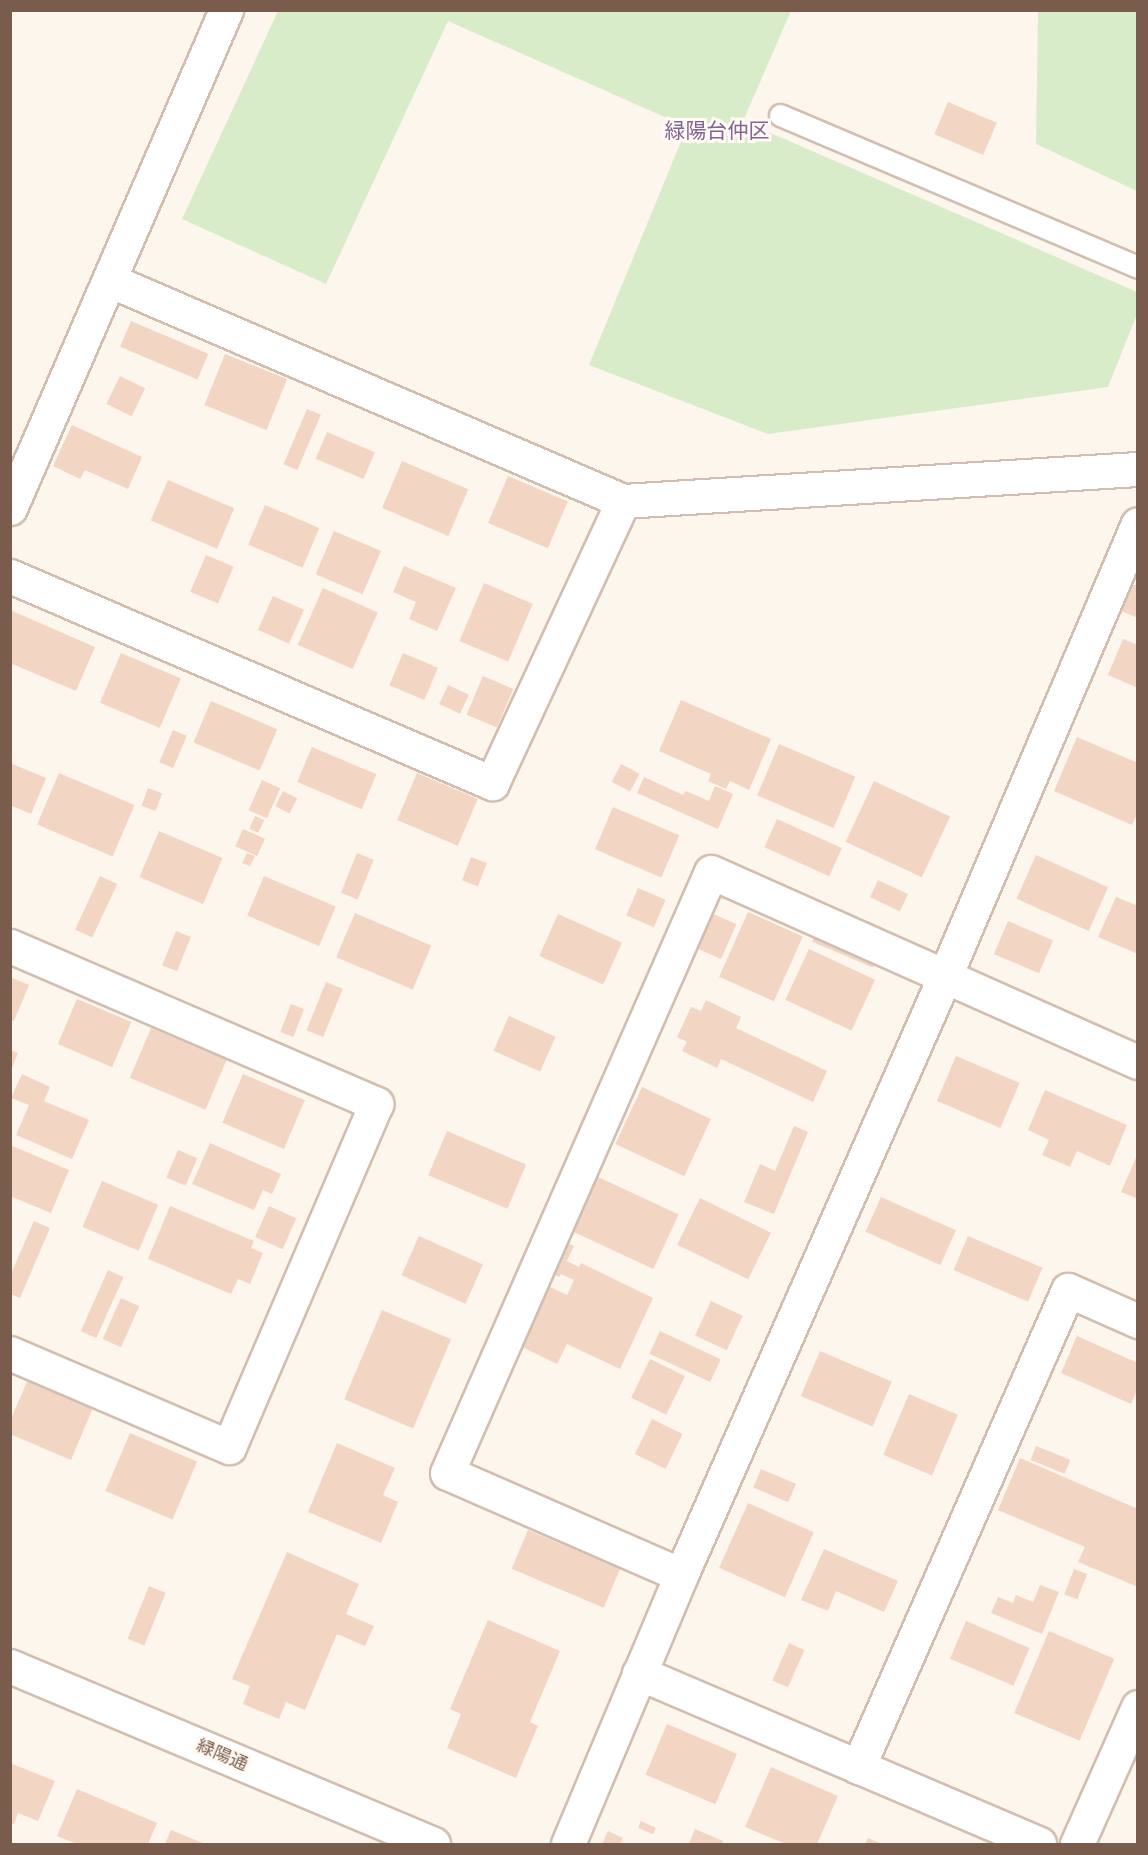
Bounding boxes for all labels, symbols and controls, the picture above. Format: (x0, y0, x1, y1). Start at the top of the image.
district label: 緑陽台仲区 (665, 118, 769, 144)
street label: 緑陽通 (193, 1735, 251, 1775)

